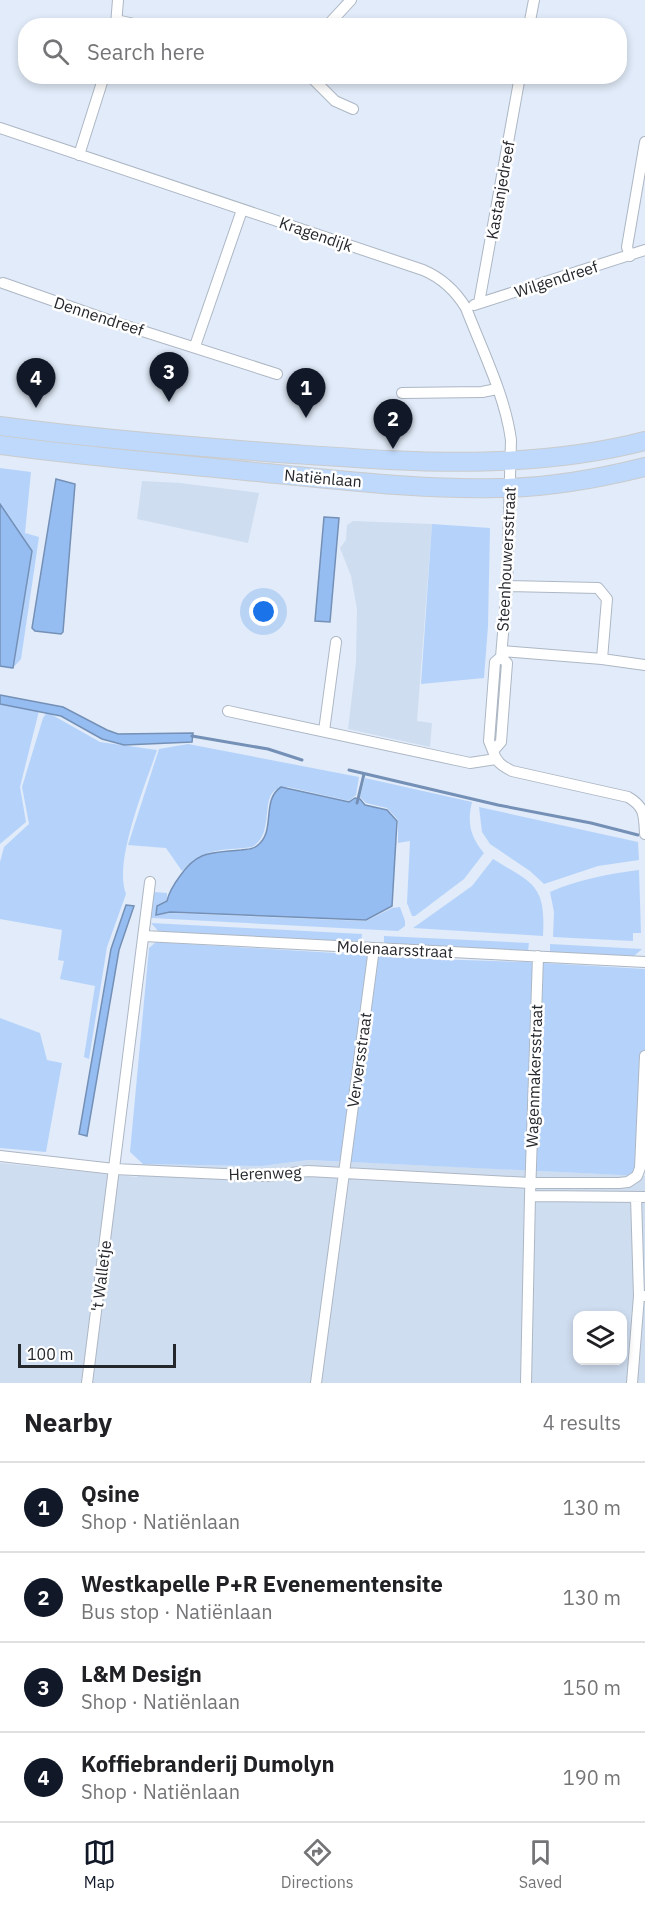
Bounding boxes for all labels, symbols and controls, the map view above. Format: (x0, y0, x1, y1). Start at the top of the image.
search box (18, 18, 627, 84)
icon: search (39, 35, 72, 68)
text: Search here (87, 37, 205, 66)
street label: Kastanjedreef (481, 139, 519, 241)
street label: Kragendijk (277, 212, 356, 256)
street label: Wilgendreef (512, 256, 600, 302)
street label: Dennendreef (51, 292, 147, 340)
pin: 3 (150, 352, 188, 402)
pin: 4 (16, 358, 56, 408)
pin: 1 (286, 368, 326, 418)
pin: 2 (374, 400, 412, 449)
street label: Natiënlaan (283, 465, 363, 491)
street label: Steenhouwersstraat (492, 486, 520, 632)
your location (249, 597, 278, 626)
street label: Molenaarsstraat (336, 936, 454, 962)
street label: Wagenmakersstraat (521, 1004, 547, 1148)
street label: Verversstraat (342, 1011, 376, 1109)
street label: Herenweg (228, 1162, 302, 1184)
street label: 't Walletje (87, 1239, 115, 1313)
map controls (573, 1311, 627, 1365)
button: layers (573, 1311, 627, 1365)
scale bar (18, 1341, 176, 1368)
text: 100 m (27, 1344, 74, 1364)
text: Nearby (24, 1405, 112, 1439)
text: 4 results (543, 1409, 621, 1436)
text: Qsine (81, 1479, 140, 1508)
text: 1 (38, 1494, 50, 1521)
text: 130 m (563, 1494, 621, 1521)
text: Shop · Natiënlaan (81, 1508, 240, 1535)
text: Westkapelle P+R Evenementensite (81, 1569, 443, 1598)
text: 2 (38, 1584, 50, 1611)
text: 130 m (563, 1584, 621, 1611)
text: Bus stop · Natiënlaan (81, 1598, 273, 1625)
text: L&M Design (81, 1659, 202, 1688)
text: 3 (38, 1674, 50, 1701)
text: 150 m (563, 1674, 621, 1701)
text: Shop · Natiënlaan (81, 1688, 240, 1715)
text: Koffiebranderij Dumolyn (81, 1749, 335, 1778)
text: 4 (38, 1764, 50, 1791)
text: 190 m (563, 1764, 621, 1791)
text: Shop · Natiënlaan (81, 1778, 240, 1805)
tab: Map (83, 1836, 116, 1892)
tab: Directions (281, 1836, 354, 1892)
tab: Saved (519, 1836, 562, 1892)

